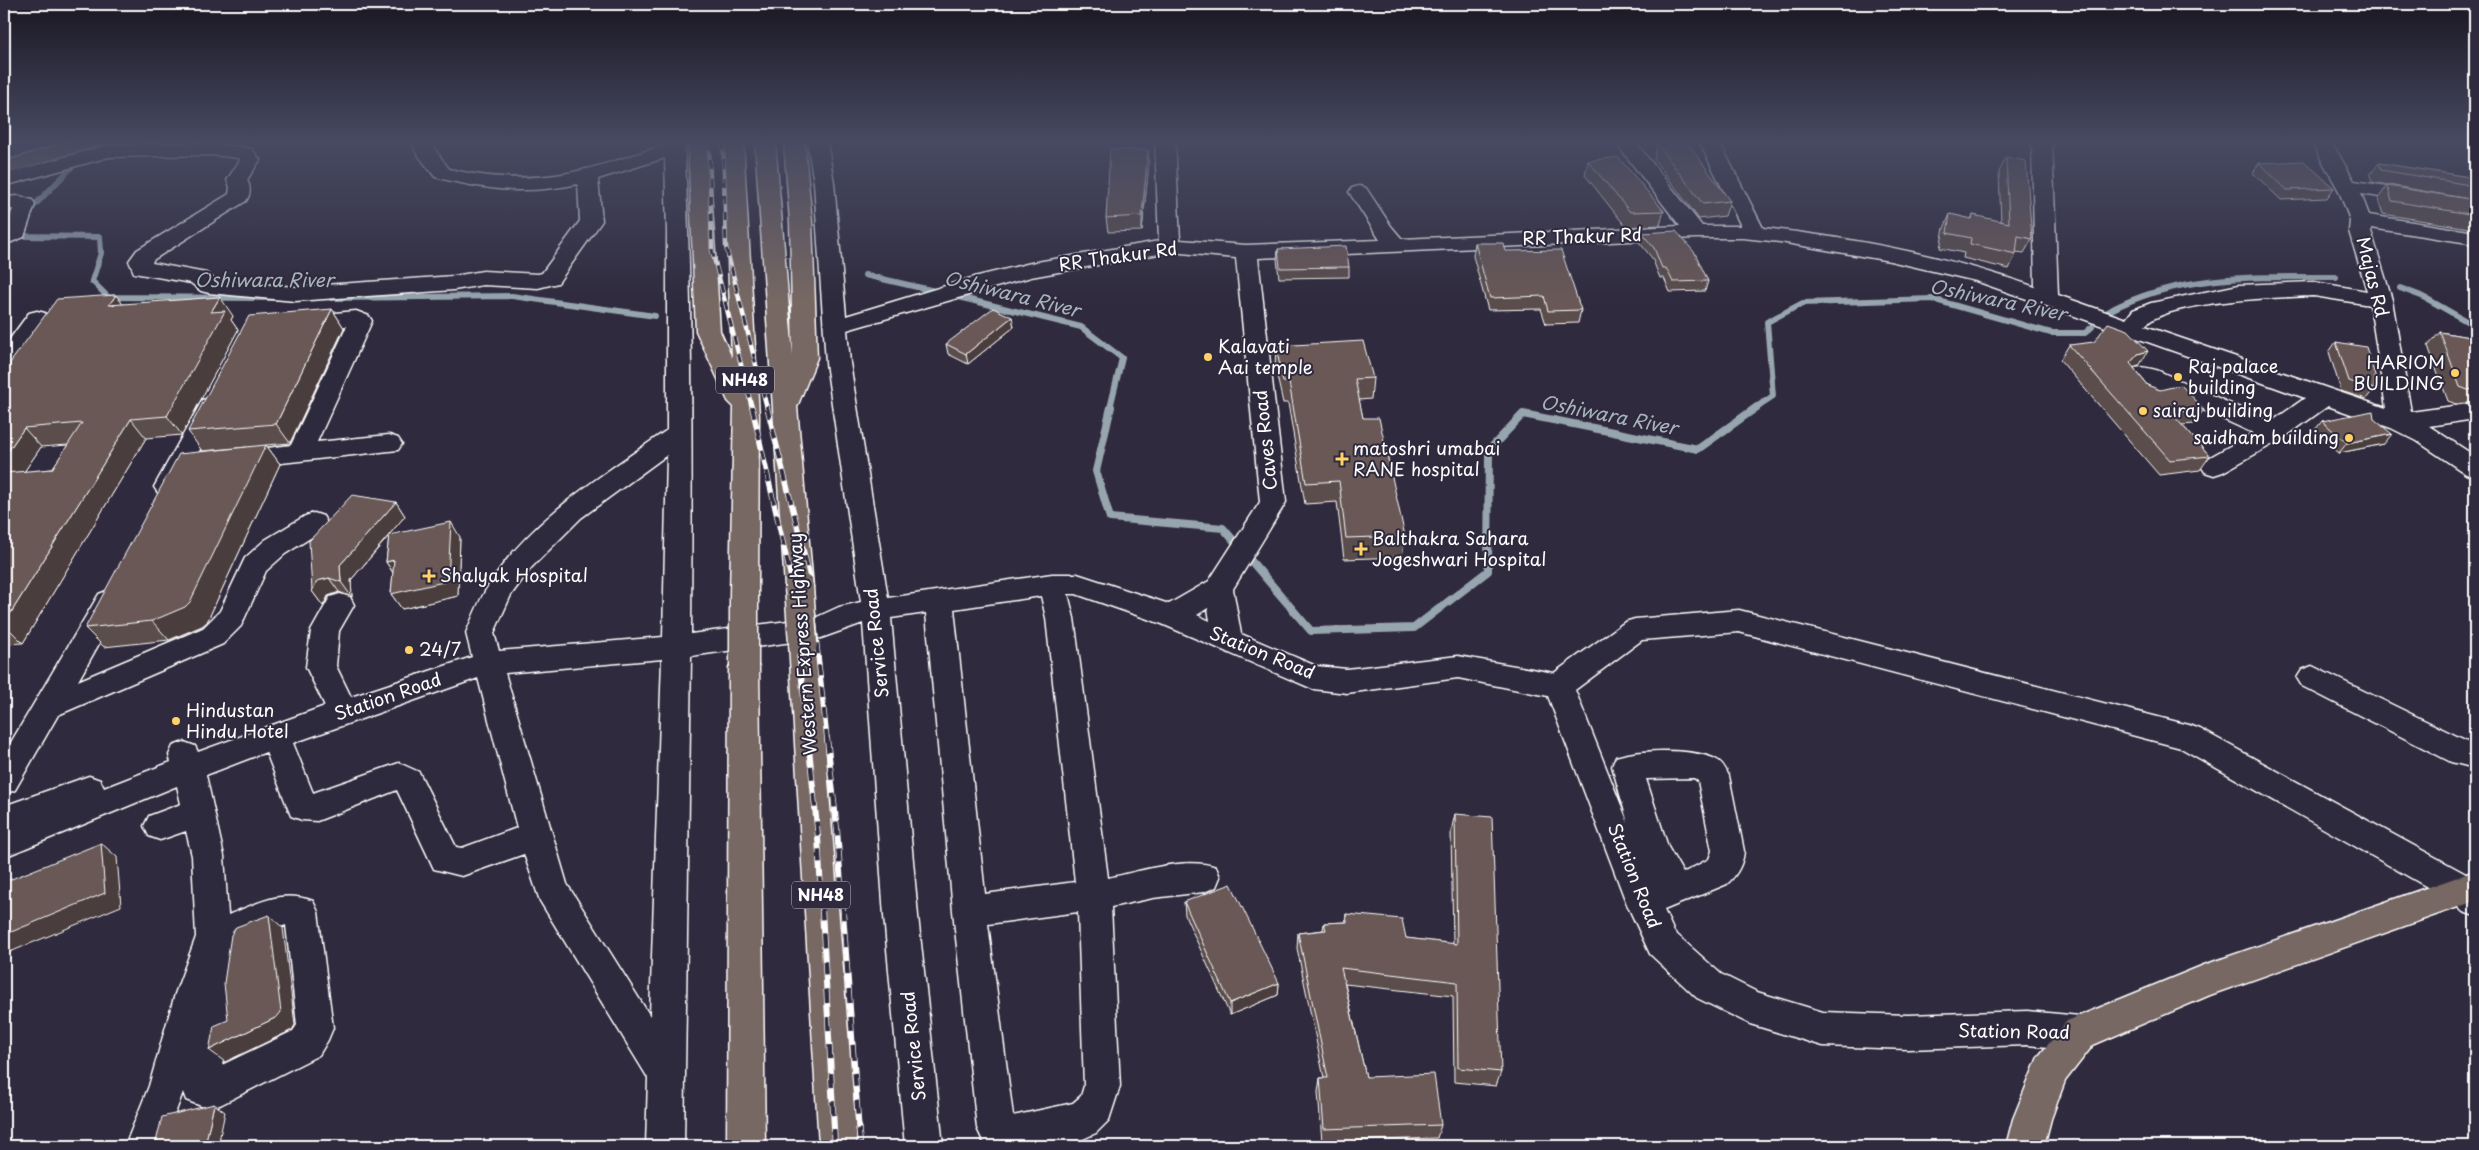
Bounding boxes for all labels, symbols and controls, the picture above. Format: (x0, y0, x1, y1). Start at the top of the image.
street label: RR Thakur Rd (1522, 220, 1642, 251)
street label: RR Thakur Rd (1057, 234, 1179, 277)
street label: Majas Rd (2350, 234, 2396, 320)
water label: Oshiwara River (941, 263, 1086, 324)
water label: Oshiwara River (194, 265, 337, 293)
water label: Oshiwara River (1927, 271, 2072, 328)
place label: Kalavati Aai temple (1218, 332, 1313, 380)
place label: HARIOM BUILDING (2353, 348, 2445, 396)
marker: Kalavati Aai temple (1202, 351, 1214, 363)
place label: Raj palace building (2188, 352, 2278, 400)
road number: NH48 (716, 366, 774, 394)
marker: HARIOM BUILDING (2449, 367, 2461, 379)
marker: Raj palace building (2172, 371, 2184, 383)
water label: Oshiwara River (1538, 387, 1683, 442)
street label: Caves Road (1246, 389, 1283, 492)
place label: sairaj building (2153, 396, 2273, 423)
marker: sairaj building (2137, 405, 2149, 417)
place label: saidham building (2193, 423, 2339, 450)
marker: saidham building (2343, 432, 2355, 444)
place label: matoshri umabai RANE hospital (1353, 434, 1501, 482)
marker: matoshri umabai RANE hospital (1335, 452, 1349, 466)
place label: Balthakra Sahara Jogeshwari Hospital (1372, 524, 1546, 572)
street label: Western Express Highway (780, 532, 823, 756)
marker: Balthakra Sahara Jogeshwari Hospital (1354, 542, 1368, 556)
place label: Shalyak Hospital (440, 561, 588, 588)
marker: Shalyak Hospital (422, 569, 436, 583)
street label: Service Road (856, 587, 895, 699)
street label: Station Road (1206, 618, 1319, 685)
place label: 24/7 (419, 635, 461, 662)
marker: 24/7 (403, 644, 415, 656)
street label: Station Road (330, 665, 445, 727)
place label: Hindustan Hindu Hotel (186, 696, 289, 744)
marker: Hindustan Hindu Hotel (170, 715, 182, 727)
street label: Station Road (1602, 819, 1669, 932)
road number: NH48 (792, 882, 850, 908)
street label: Service Road (893, 990, 932, 1102)
street label: Station Road (1958, 1016, 2070, 1045)

